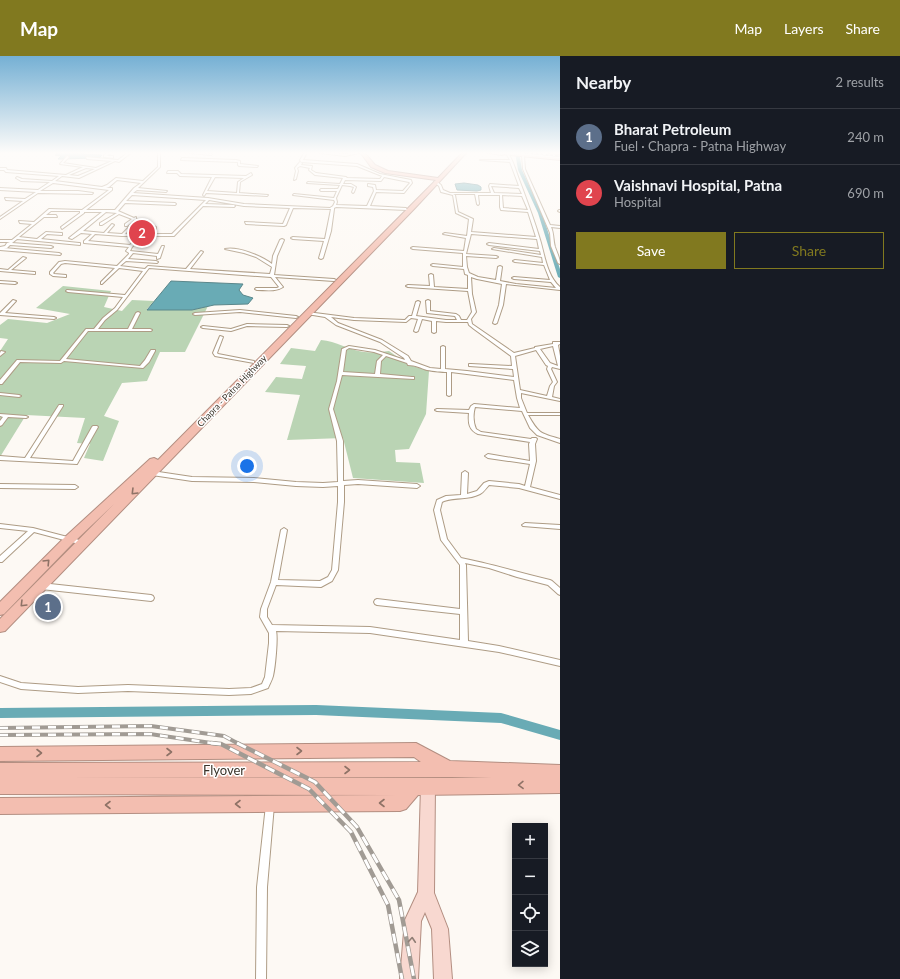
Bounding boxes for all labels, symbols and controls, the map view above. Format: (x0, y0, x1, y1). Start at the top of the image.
text: Map (20, 17, 58, 40)
text: Map (734, 20, 762, 37)
text: Layers (784, 20, 824, 37)
text: Share (846, 20, 880, 37)
text: Nearby (576, 72, 631, 93)
text: 2 results (836, 74, 884, 90)
text: Bharat Petroleum (614, 120, 731, 138)
text: 1 (585, 129, 593, 145)
text: 240 m (847, 129, 884, 145)
text: Fuel · Chapra - Patna Highway (614, 138, 786, 154)
text: Vaishnavi Hospital, Patna (614, 176, 782, 194)
text: 2 (585, 185, 593, 201)
text: 690 m (847, 185, 884, 201)
text: Hospital (614, 194, 661, 210)
pin: 2 (129, 218, 155, 248)
button: Save (576, 232, 726, 269)
button: Share (734, 232, 884, 269)
street label: Chapra - Patna Highway (194, 352, 269, 429)
your location (237, 456, 257, 476)
one-way arrow (131, 487, 139, 495)
one-way arrow (42, 559, 50, 567)
pin: 1 (35, 592, 61, 622)
one-way arrow (20, 599, 28, 607)
one-way arrow (296, 747, 302, 755)
one-way arrow (166, 748, 172, 756)
one-way arrow (36, 749, 42, 757)
street label: Flyover (203, 762, 245, 778)
one-way arrow (344, 766, 350, 774)
one-way arrow (518, 781, 524, 790)
one-way arrow (379, 799, 385, 807)
one-way arrow (235, 800, 241, 808)
one-way arrow (105, 801, 111, 809)
map controls (512, 823, 548, 967)
button: + (512, 823, 548, 859)
button: − (512, 859, 548, 895)
button: locate (512, 895, 548, 931)
button: layers (512, 931, 548, 967)
one-way arrow (407, 937, 416, 943)

